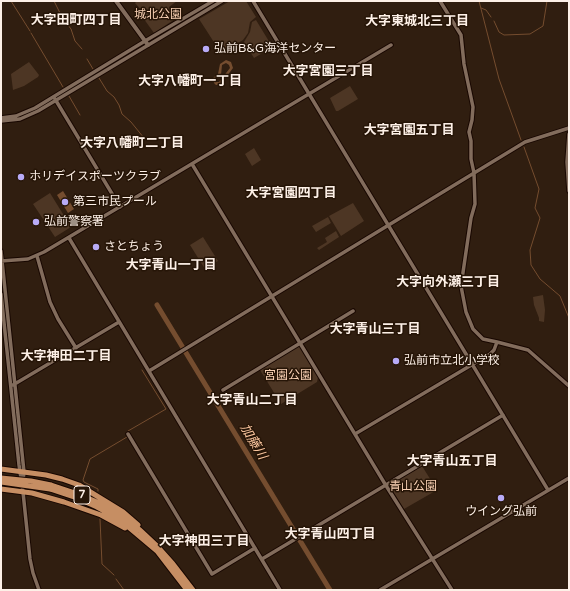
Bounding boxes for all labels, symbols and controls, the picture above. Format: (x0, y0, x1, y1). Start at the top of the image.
park label: 城北公園 (134, 8, 182, 22)
district label: 大字田町四丁目 (31, 13, 121, 29)
district label: 大字東城北三丁目 (365, 14, 469, 30)
place label: 弘前B&G海洋センター (214, 42, 336, 56)
marker: 弘前B&G海洋センター (201, 44, 211, 54)
district label: 大字宮園三丁目 (283, 64, 373, 80)
district label: 大字八幡町一丁目 (138, 74, 242, 90)
district label: 大字宮園五丁目 (364, 123, 454, 139)
district label: 大字八幡町二丁目 (80, 136, 184, 152)
place label: ホリデイスポーツクラブ (29, 170, 161, 184)
marker: ホリデイスポーツクラブ (16, 172, 26, 182)
district label: 大字宮園四丁目 (246, 186, 336, 202)
place label: 第三市民プール (73, 195, 157, 209)
marker: 第三市民プール (60, 197, 70, 207)
place label: 弘前警察署 (44, 215, 104, 229)
marker: 弘前警察署 (31, 217, 41, 227)
place label: さとちょう (104, 240, 164, 254)
marker: さとちょう (91, 242, 101, 252)
district label: 大字青山一丁目 (126, 258, 216, 274)
district label: 大字向外瀬三丁目 (396, 275, 500, 291)
district label: 大字青山三丁目 (330, 322, 420, 338)
district label: 大字神田二丁目 (21, 349, 111, 365)
place label: 弘前市立北小学校 (404, 354, 500, 368)
marker: 弘前市立北小学校 (391, 356, 401, 366)
park label: 宮園公園 (264, 369, 312, 383)
district label: 大字青山二丁目 (207, 393, 297, 409)
water label: 加藤川 (236, 421, 270, 463)
district label: 大字青山五丁目 (407, 454, 497, 470)
park label: 青山公園 (389, 480, 437, 494)
road number: 7 (74, 486, 90, 504)
marker: ウイング弘前 (496, 493, 506, 503)
place label: ウイング弘前 (465, 505, 537, 519)
district label: 大字青山四丁目 (285, 527, 375, 543)
district label: 大字神田三丁目 (159, 534, 249, 550)

